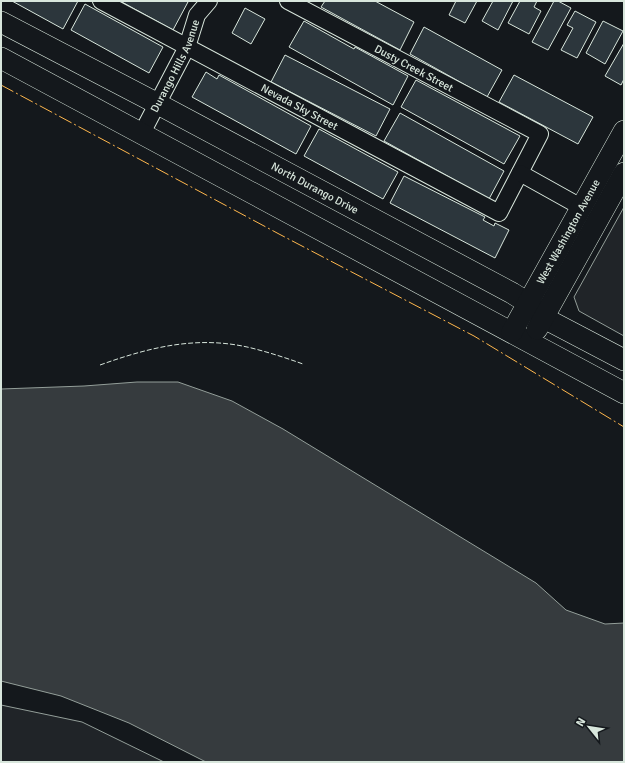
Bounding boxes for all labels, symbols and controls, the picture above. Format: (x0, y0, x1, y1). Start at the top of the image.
street label: Durango Hills Avenue (148, 18, 202, 115)
street label: Dusty Creek Street (372, 42, 456, 95)
street label: Nevada Sky Street (259, 81, 340, 133)
street label: North Durango Drive (269, 160, 361, 217)
street label: West Washington Avenue (534, 177, 603, 287)
north arrow (569, 707, 609, 747)
text: N (573, 716, 588, 729)

